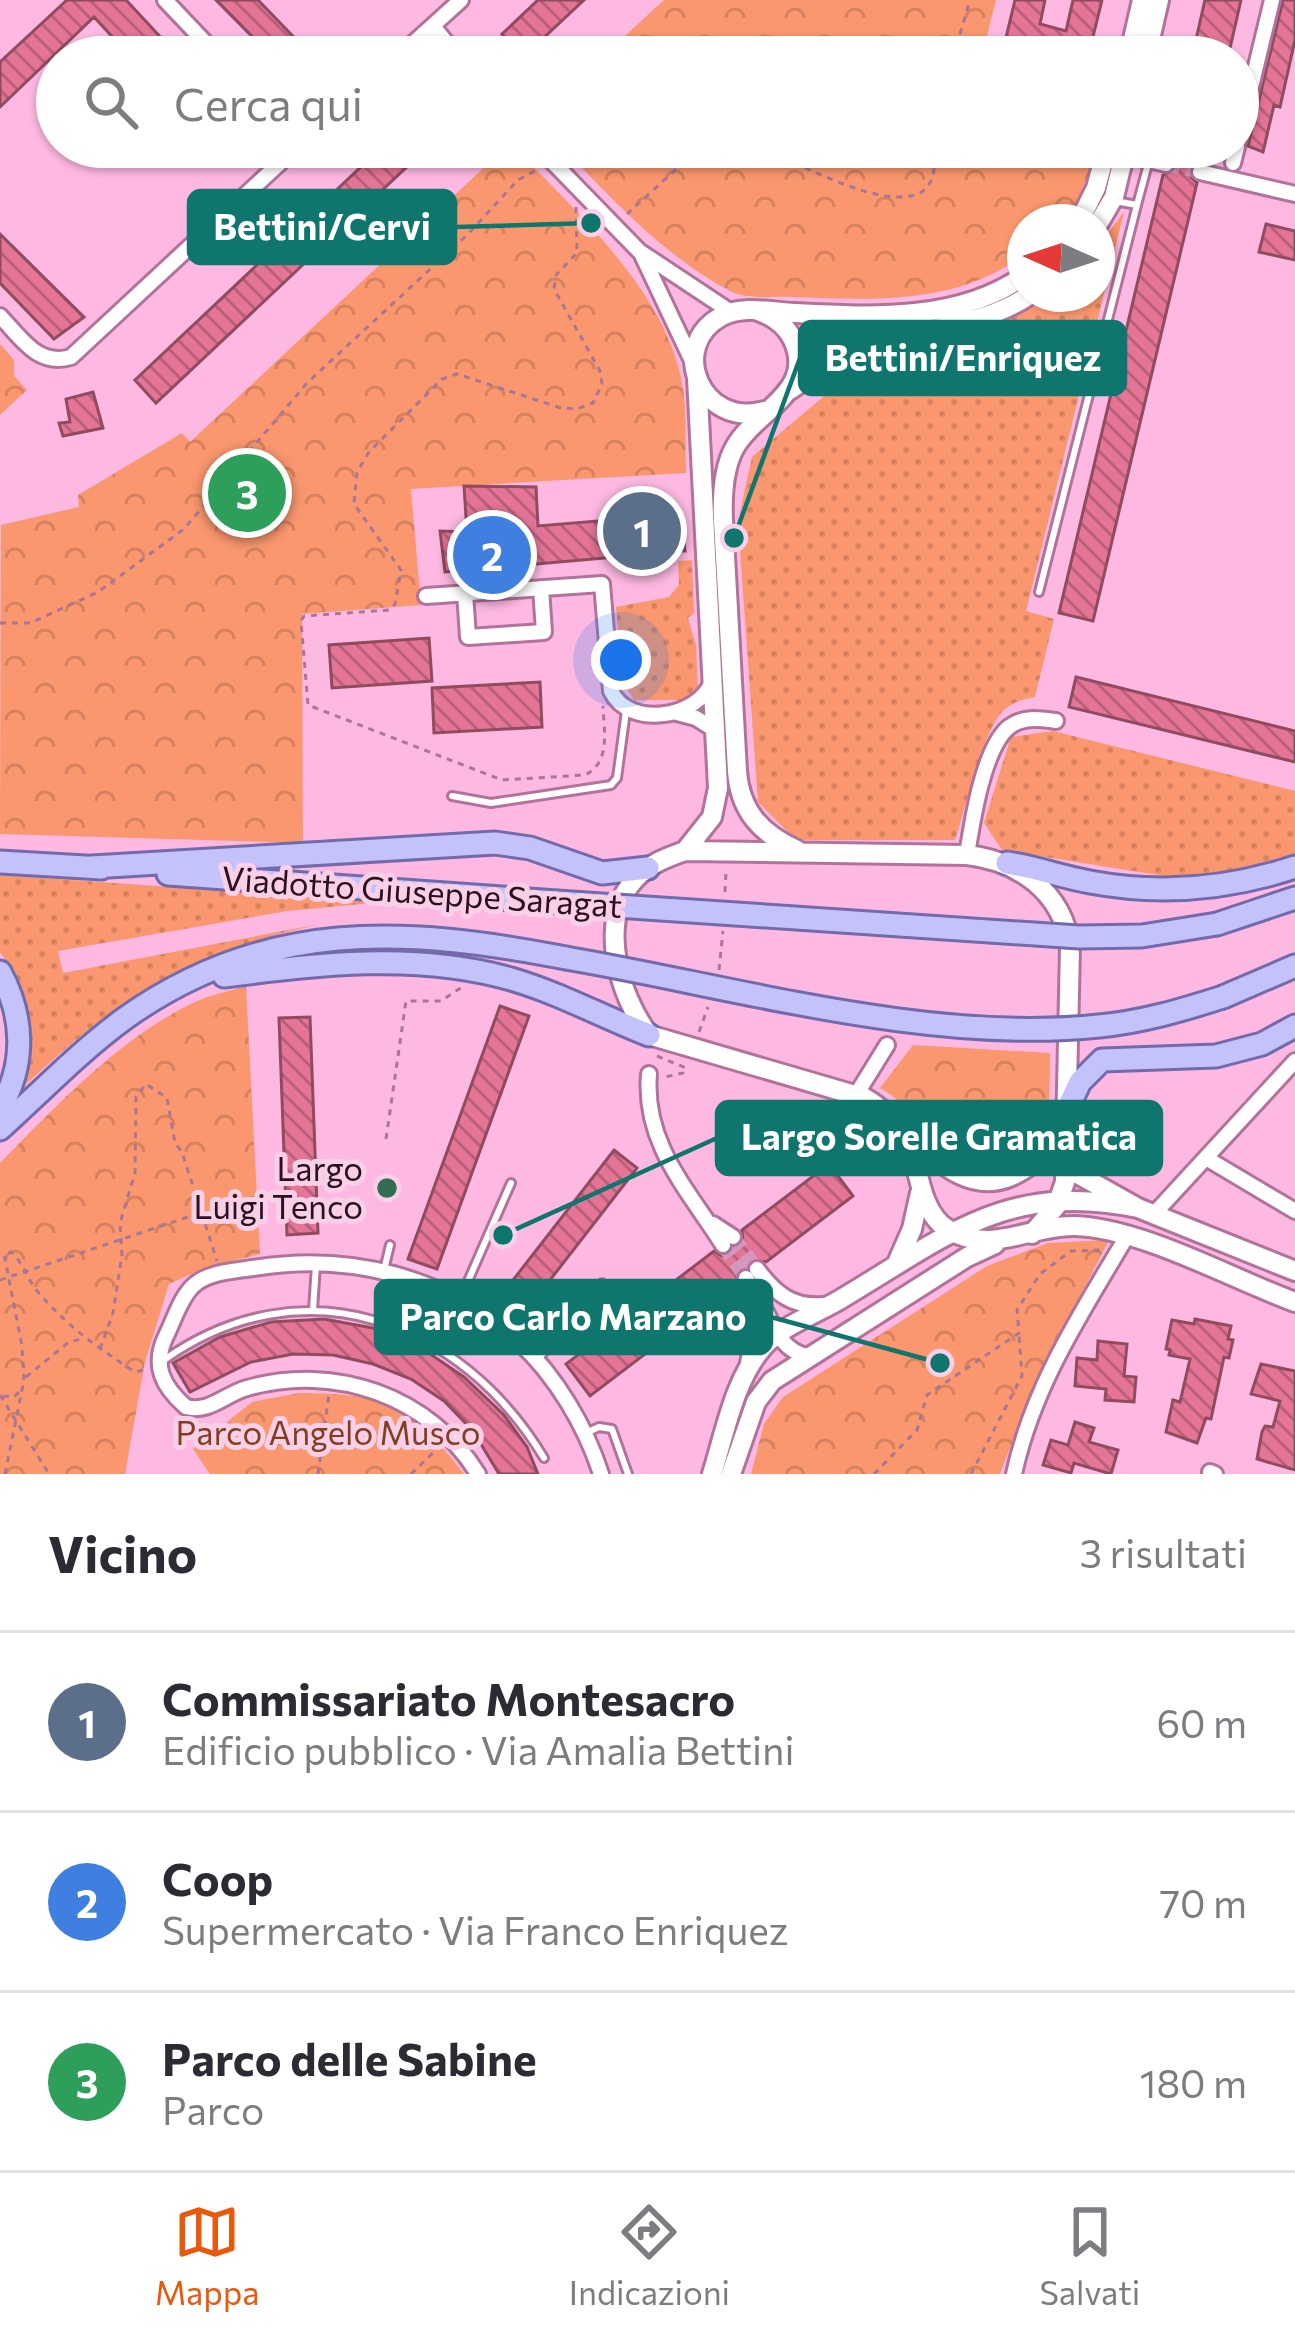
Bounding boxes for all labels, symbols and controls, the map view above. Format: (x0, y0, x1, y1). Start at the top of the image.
search box (36, 36, 1259, 168)
icon: search (78, 69, 144, 135)
text: Cerca qui (174, 75, 363, 130)
callout: Bettini/Cervi (189, 191, 455, 263)
text: Bettini/Cervi (213, 203, 431, 247)
north arrow (1007, 204, 1115, 312)
callout: Bettini/Enriquez (800, 322, 1125, 394)
text: Bettini/Enriquez (825, 334, 1101, 378)
pin: 3 (208, 448, 286, 538)
pin: 1 (603, 486, 681, 576)
pin: 2 (453, 510, 531, 600)
your location (591, 630, 651, 690)
street label: Viadotto Giuseppe Saragat (221, 856, 624, 925)
callout: Largo Sorelle Gramatica (717, 1102, 1161, 1174)
text: Largo Sorelle Gramatica (741, 1113, 1137, 1157)
place label: Largo Luigi Tenco (194, 1147, 363, 1226)
marker: Largo Luigi Tenco (374, 1175, 400, 1201)
callout: Parco Carlo Marzano (376, 1281, 771, 1353)
text: Parco Carlo Marzano (399, 1293, 747, 1337)
park label: Parco Angelo Musco (176, 1411, 481, 1452)
text: Vicino (48, 1521, 197, 1584)
text: 3 risultati (1080, 1528, 1247, 1576)
text: Commissariato Montesacro (162, 1670, 735, 1725)
text: 1 (78, 1698, 96, 1746)
text: 60 m (1156, 1698, 1247, 1746)
text: Edificio pubblico · Via Amalia Bettini (162, 1725, 794, 1773)
text: Coop (162, 1850, 273, 1905)
text: 2 (76, 1878, 98, 1926)
text: 70 m (1160, 1878, 1247, 1926)
text: Supermercato · Via Franco Enriquez (162, 1905, 788, 1953)
text: Parco delle Sabine (162, 2030, 537, 2085)
text: 3 (76, 2058, 98, 2106)
text: 180 m (1140, 2058, 1247, 2106)
text: Parco (162, 2085, 264, 2133)
tab: Mappa (155, 2199, 260, 2312)
tab: Indicazioni (569, 2199, 730, 2312)
tab: Salvati (1039, 2199, 1140, 2312)

